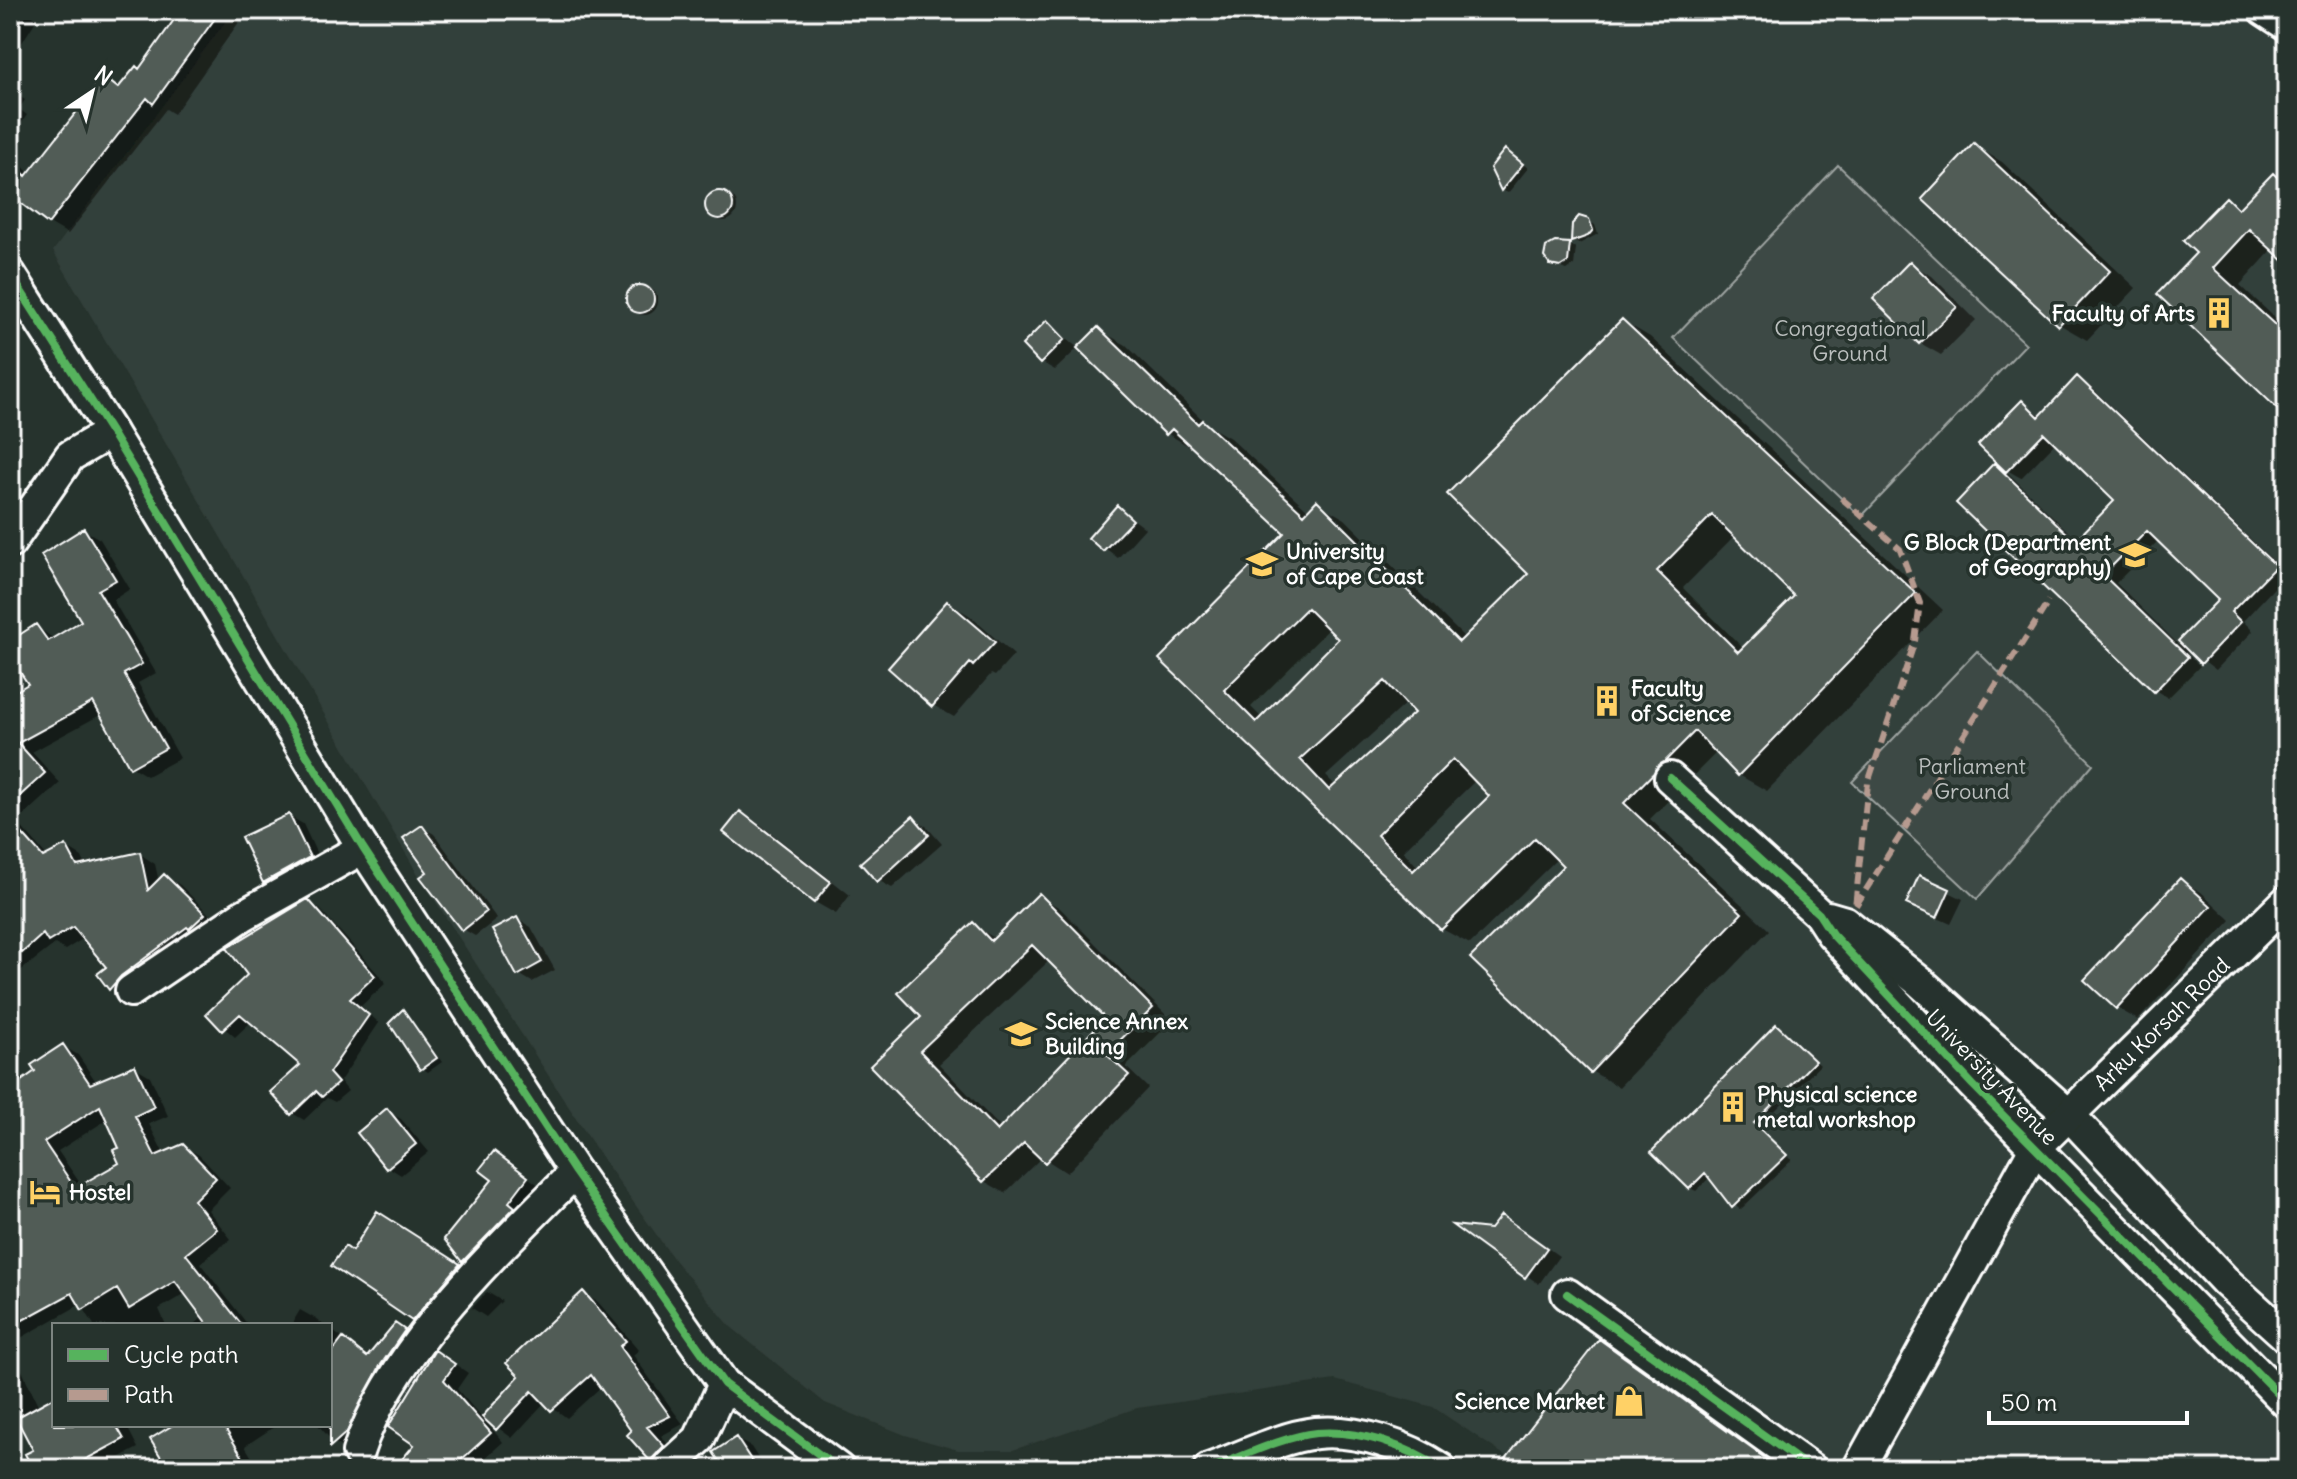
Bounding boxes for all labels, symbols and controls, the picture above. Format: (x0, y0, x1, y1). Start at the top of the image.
north arrow (52, 52, 132, 132)
text: N (89, 60, 118, 91)
building icon: Faculty of Arts (2202, 296, 2236, 330)
place label: Faculty of Arts (2052, 299, 2195, 327)
park label: Congregational Ground (1774, 314, 1926, 367)
place label: G Block (Department of Geography) (1904, 528, 2112, 581)
place label: University of Cape Coast (1286, 537, 1424, 590)
school or university icon: G Block (Department of Geography) (2118, 538, 2152, 572)
school or university icon: University of Cape Coast (1245, 547, 1279, 581)
place label: Faculty of Science (1631, 674, 1731, 727)
building icon: Faculty of Science (1590, 684, 1624, 718)
park label: Parliament Ground (1918, 752, 2026, 805)
street label: Arku Korsah Road (2088, 951, 2236, 1097)
street label: University Avenue (1920, 1003, 2064, 1151)
place label: Science Annex Building (1045, 1007, 1188, 1060)
school or university icon: Science Annex Building (1004, 1017, 1038, 1051)
place label: Physical science metal workshop (1757, 1080, 1918, 1133)
building icon: Physical science metal workshop (1716, 1090, 1750, 1124)
hotel icon: Hostel (28, 1175, 62, 1209)
place label: Hostel (69, 1178, 131, 1206)
legend (52, 1323, 332, 1427)
text: Cycle path (124, 1339, 239, 1369)
scale bar (1989, 1375, 2187, 1425)
text: Path (124, 1379, 174, 1409)
shop icon: Science Market (1612, 1384, 1646, 1418)
place label: Science Market (1455, 1387, 1606, 1415)
text: 50 m (2001, 1387, 2057, 1417)

